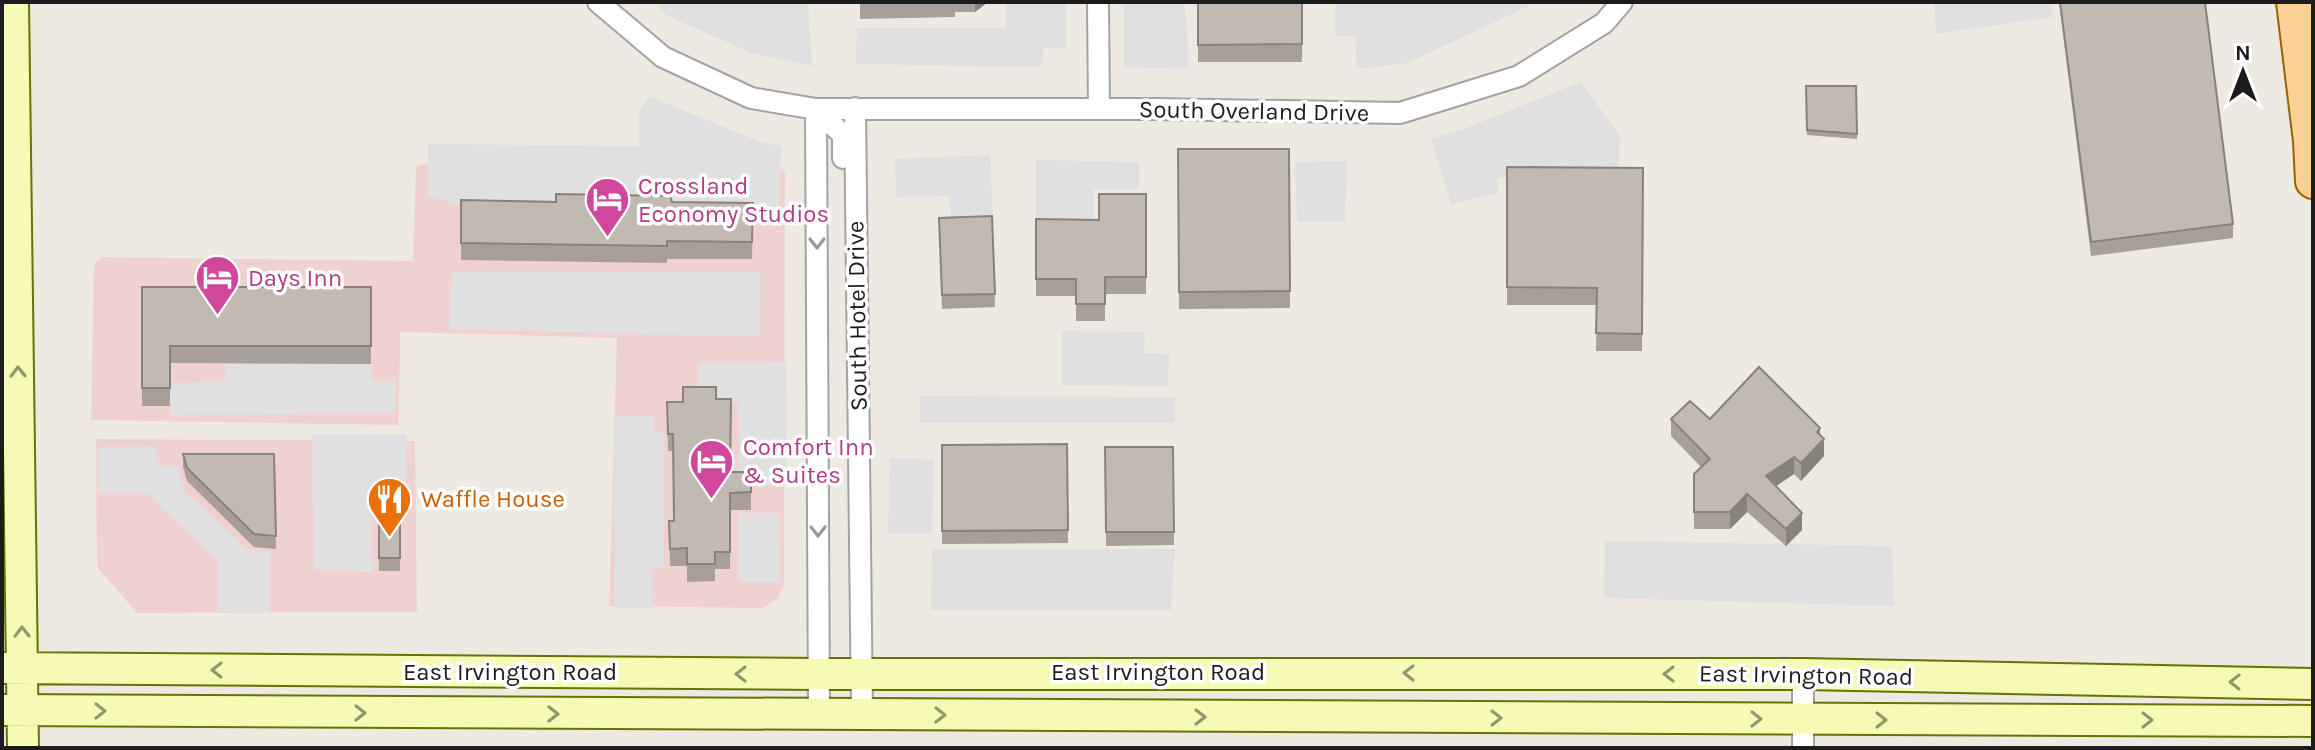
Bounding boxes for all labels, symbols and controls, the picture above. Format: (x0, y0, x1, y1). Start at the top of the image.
north arrow (2203, 32, 2283, 112)
text: N (2235, 40, 2251, 66)
street label: South Overland Drive (1139, 95, 1369, 127)
place label: Crossland Economy Studios (638, 172, 829, 228)
hotel icon: Crossland Economy Studios (583, 176, 631, 239)
street label: South Hotel Drive (841, 221, 873, 411)
one-way arrow (808, 237, 826, 250)
hotel icon: Days Inn (193, 254, 241, 317)
place label: Days Inn (248, 264, 342, 292)
one-way arrow (10, 365, 27, 378)
place label: Comfort Inn & Suites (743, 433, 874, 489)
hotel icon: Comfort Inn & Suites (688, 437, 736, 500)
restaurant icon: Waffle House (366, 475, 414, 538)
place label: Waffle House (421, 485, 565, 513)
one-way arrow (809, 525, 827, 538)
one-way arrow (13, 625, 31, 638)
street label: East Irvington Road (403, 658, 617, 686)
street label: East Irvington Road (1051, 658, 1265, 686)
street label: East Irvington Road (1699, 659, 1913, 691)
one-way arrow (210, 661, 223, 679)
one-way arrow (1402, 664, 1415, 682)
one-way arrow (734, 665, 747, 683)
one-way arrow (1662, 665, 1675, 683)
one-way arrow (2228, 674, 2241, 691)
one-way arrow (94, 702, 107, 720)
one-way arrow (354, 704, 367, 722)
one-way arrow (547, 705, 560, 723)
one-way arrow (934, 706, 947, 724)
one-way arrow (1194, 708, 1207, 726)
one-way arrow (1490, 709, 1503, 727)
one-way arrow (1750, 710, 1763, 728)
one-way arrow (1875, 711, 1888, 729)
one-way arrow (2141, 711, 2154, 729)

